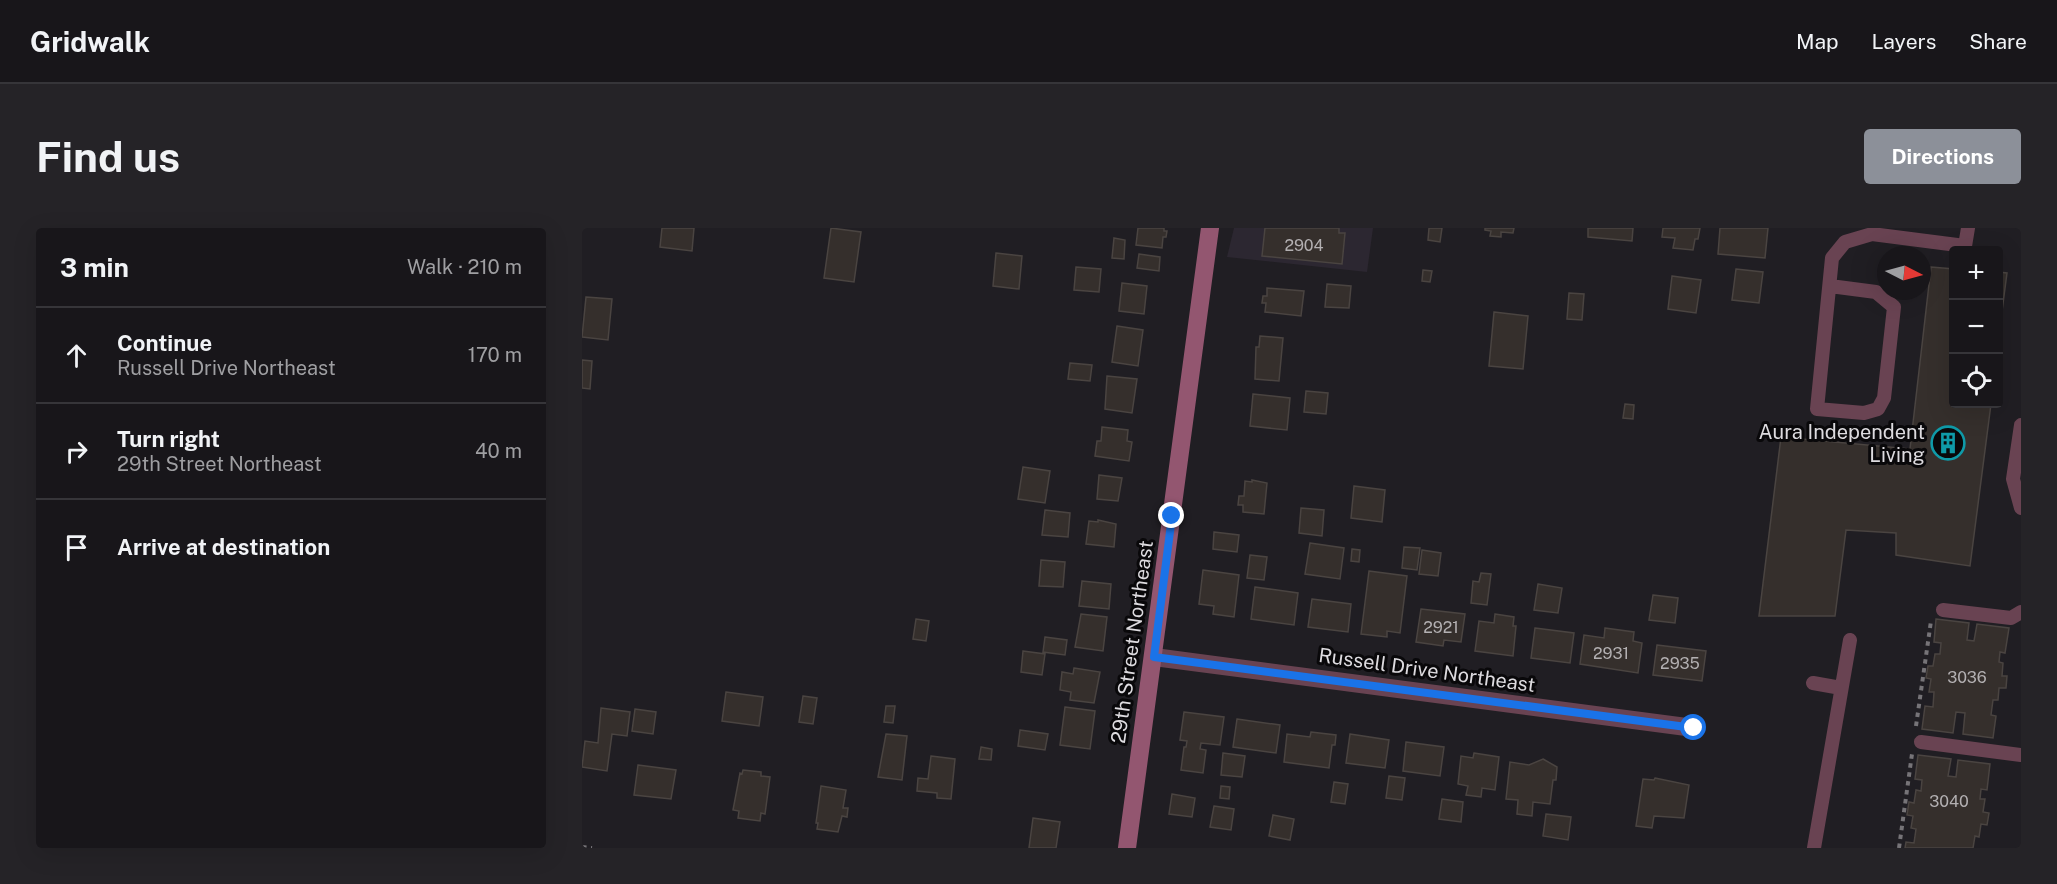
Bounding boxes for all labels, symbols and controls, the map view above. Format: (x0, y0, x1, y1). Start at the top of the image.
text: Gridwalk (30, 25, 150, 58)
text: Map (1796, 29, 1839, 54)
text: Layers (1872, 29, 1936, 54)
text: Share (1969, 29, 2027, 54)
button: Directions (1864, 129, 2021, 184)
text: Find us (36, 132, 180, 181)
house number: 2904 (1284, 236, 1324, 255)
north arrow (1877, 246, 1931, 300)
map controls (1949, 246, 2003, 408)
button: + (1949, 246, 2003, 300)
text: 3 min (60, 252, 129, 283)
text: Walk · 210 m (407, 255, 522, 279)
button: − (1949, 300, 2003, 354)
text: Continue (117, 330, 212, 356)
icon: ahead (60, 339, 93, 372)
text: 170 m (468, 343, 522, 367)
button: locate (1949, 354, 2003, 408)
text: Russell Drive Northeast (117, 356, 336, 380)
place label: Aura Independent Living (1758, 420, 1925, 467)
building icon: Aura Independent Living (1930, 425, 1966, 461)
text: Turn right (117, 426, 220, 452)
icon: right (60, 435, 93, 468)
text: 40 m (475, 439, 522, 463)
text: 29th Street Northeast (117, 452, 322, 476)
route end (1158, 502, 1184, 528)
icon: arrive (60, 531, 93, 564)
text: Arrive at destination (117, 534, 330, 560)
street label: 29th Street Northeast (1106, 539, 1158, 745)
house number: 2921 (1423, 618, 1459, 637)
street label: Russell Drive Northeast (1317, 643, 1537, 697)
house number: 2931 (1593, 644, 1629, 663)
house number: 2935 (1660, 654, 1700, 673)
house number: 3036 (1947, 668, 1987, 687)
route start (1680, 714, 1706, 740)
house number: 3040 (1929, 792, 1969, 811)

